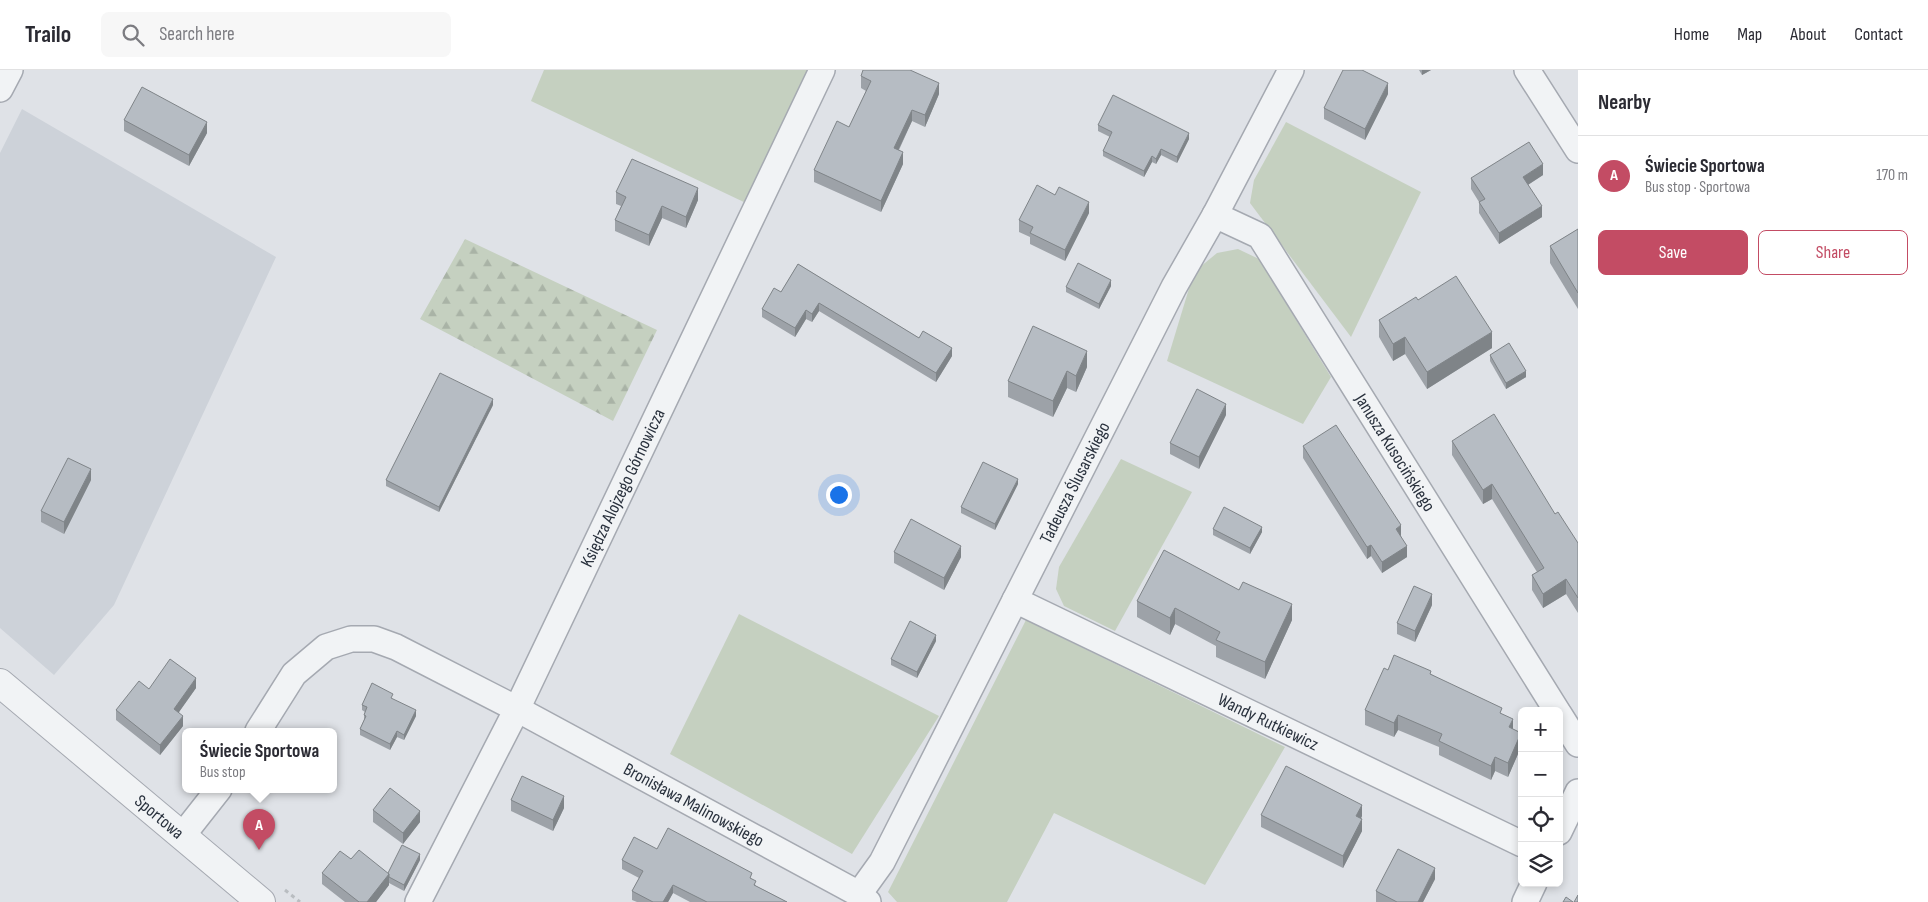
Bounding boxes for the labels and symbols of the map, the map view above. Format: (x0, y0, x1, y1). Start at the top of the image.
street label: Janusza Kusocińskiego (1350, 389, 1440, 515)
street label: Księdza Alojzego Górnowicza (576, 405, 669, 570)
street label: Tadeusza Ślusarskiego (1035, 418, 1114, 547)
your location (826, 482, 852, 508)
street label: Wandy Rutkiewicz (1215, 689, 1322, 755)
street label: Bronisława Malinowskiego (620, 758, 768, 851)
street label: Sportowa (131, 790, 188, 843)
pin: A (243, 809, 275, 850)

